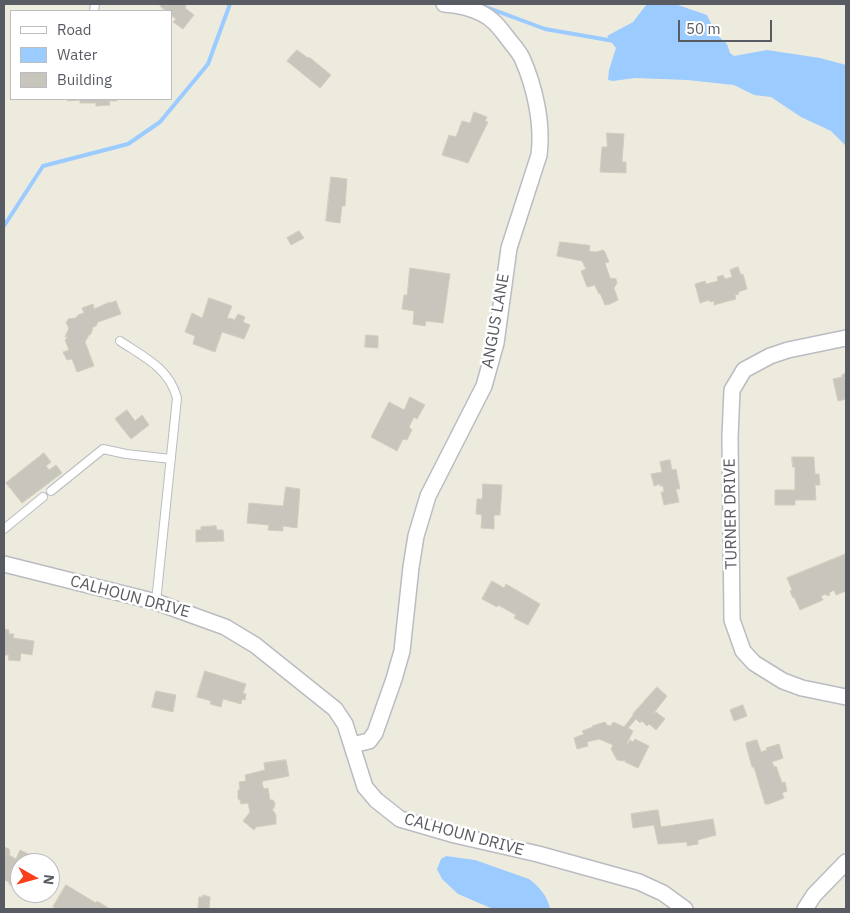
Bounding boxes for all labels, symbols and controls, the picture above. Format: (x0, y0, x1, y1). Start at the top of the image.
legend (10, 10, 172, 100)
scale bar (680, 10, 774, 42)
text: 50 m (686, 19, 721, 38)
text: Road (57, 20, 92, 39)
text: Water (57, 45, 97, 64)
text: Building (57, 70, 112, 89)
street label: ANGUS LANE (478, 272, 514, 370)
street label: TURNER DRIVE (720, 458, 742, 570)
street label: CALHOUN DRIVE (68, 572, 192, 622)
street label: CALHOUN DRIVE (402, 810, 526, 860)
north arrow (10, 853, 60, 903)
text: N (39, 874, 58, 886)

